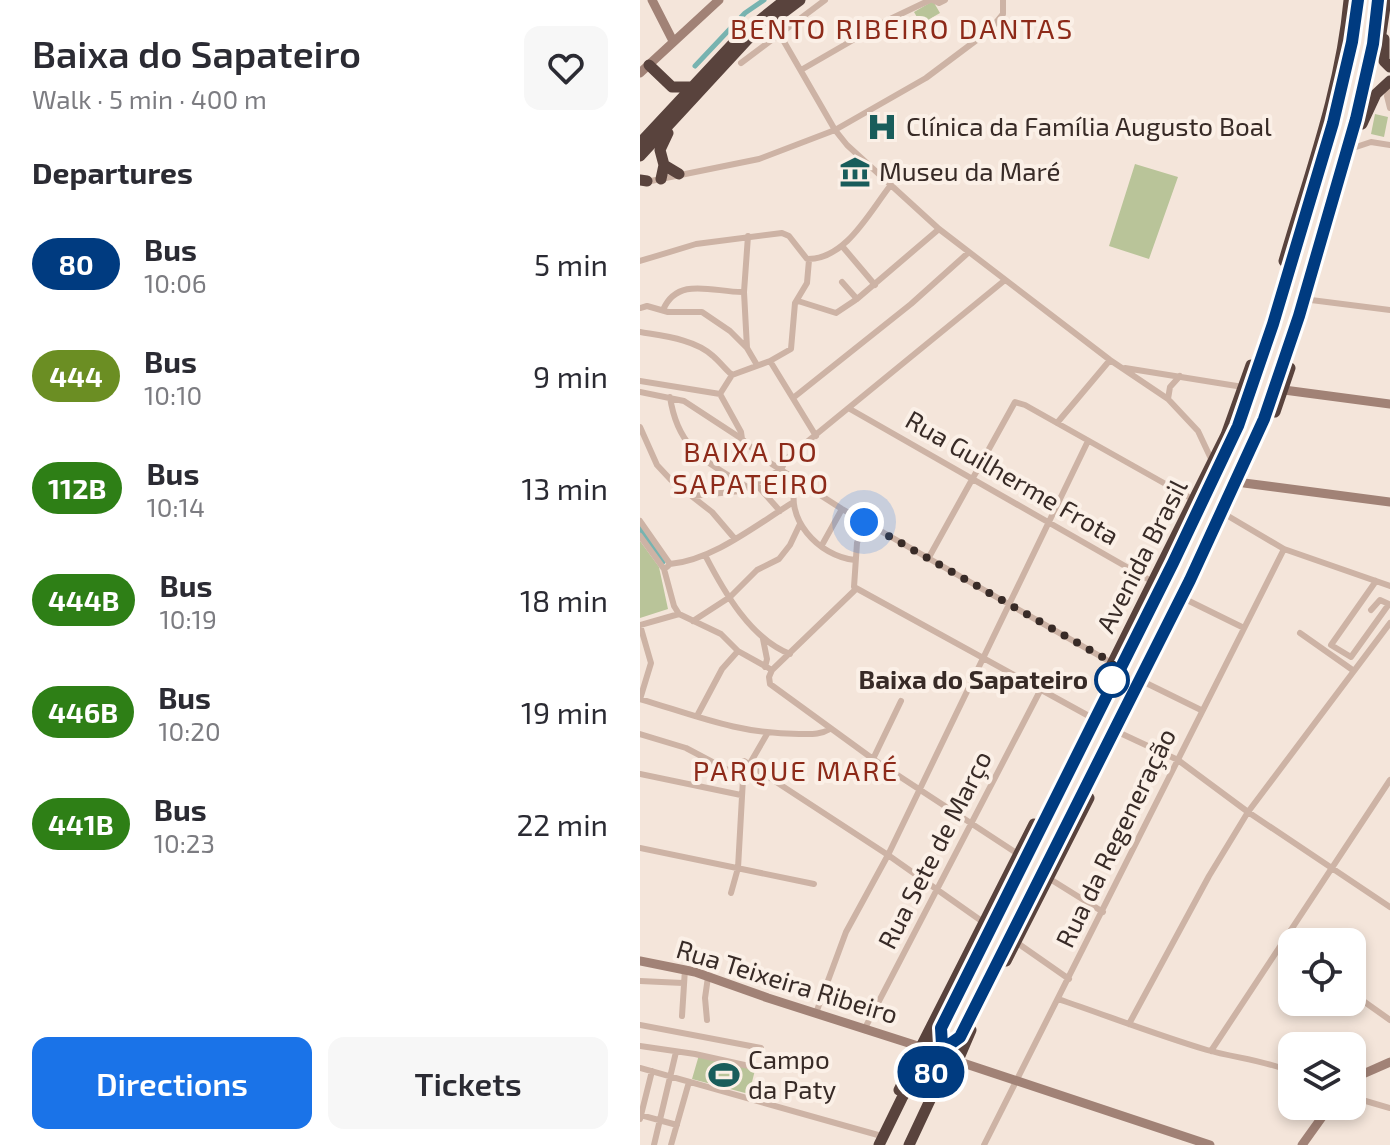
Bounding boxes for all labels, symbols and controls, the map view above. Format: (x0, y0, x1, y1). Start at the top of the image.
district label: BENTO RIBEIRO DANTAS (730, 11, 1074, 45)
button: heart (524, 26, 608, 110)
text: Baixa do Sapateiro (32, 30, 361, 76)
text: Walk · 5 min · 400 m (32, 83, 267, 114)
hospital icon: Clínica da Família Augusto Boal (865, 110, 899, 144)
place label: Clínica da Família Augusto Boal (906, 110, 1272, 141)
text: Departures (32, 154, 193, 190)
museum icon: Museu da Maré (838, 155, 872, 189)
place label: Museu da Maré (879, 155, 1061, 186)
text: Bus (144, 231, 197, 267)
text: 5 min (534, 246, 608, 282)
text: 80 (58, 247, 94, 281)
text: 10:06 (144, 267, 207, 298)
text: Bus (144, 343, 197, 379)
text: 9 min (533, 358, 608, 394)
text: 444 (49, 359, 103, 393)
text: 10:10 (144, 379, 202, 410)
street label: Rua Guilherme Frota (901, 403, 1125, 550)
district label: BAIXA DO SAPATEIRO (672, 434, 830, 500)
text: Bus (146, 455, 199, 491)
text: 13 min (522, 470, 608, 506)
text: 112B (48, 471, 106, 505)
street label: Avenida Brasil (1089, 473, 1193, 637)
text: 10:14 (146, 491, 205, 522)
your location (844, 502, 884, 542)
text: Bus (159, 567, 212, 603)
text: 18 min (520, 582, 608, 618)
text: 444B (48, 583, 119, 617)
text: 10:19 (159, 603, 217, 634)
place label: Baixa do Sapateiro (859, 663, 1088, 694)
marker: Baixa do Sapateiro (1095, 663, 1129, 697)
text: Bus (158, 679, 211, 715)
text: 19 min (521, 694, 608, 730)
text: 446B (48, 695, 118, 729)
text: 10:20 (158, 715, 221, 746)
street label: Rua da Regeneração (1048, 723, 1183, 953)
street label: Rua Sete de Março (870, 745, 999, 955)
district label: PARQUE MARÉ (693, 753, 899, 787)
text: Bus (154, 791, 207, 827)
text: 22 min (516, 806, 608, 842)
text: 441B (48, 807, 114, 841)
text: 10:23 (154, 827, 215, 858)
map controls (1278, 928, 1366, 1120)
button: locate (1278, 928, 1366, 1016)
street label: Rua Teixeira Ribeiro (673, 932, 902, 1029)
button: layers (1278, 1032, 1366, 1120)
button: Directions (32, 1037, 312, 1129)
button: Tickets (328, 1037, 608, 1129)
place label: Campo da Paty (748, 1043, 836, 1104)
line badge: 80 (895, 1046, 967, 1098)
text: 80 (913, 1055, 949, 1089)
sports icon: Campo da Paty (707, 1058, 741, 1092)

